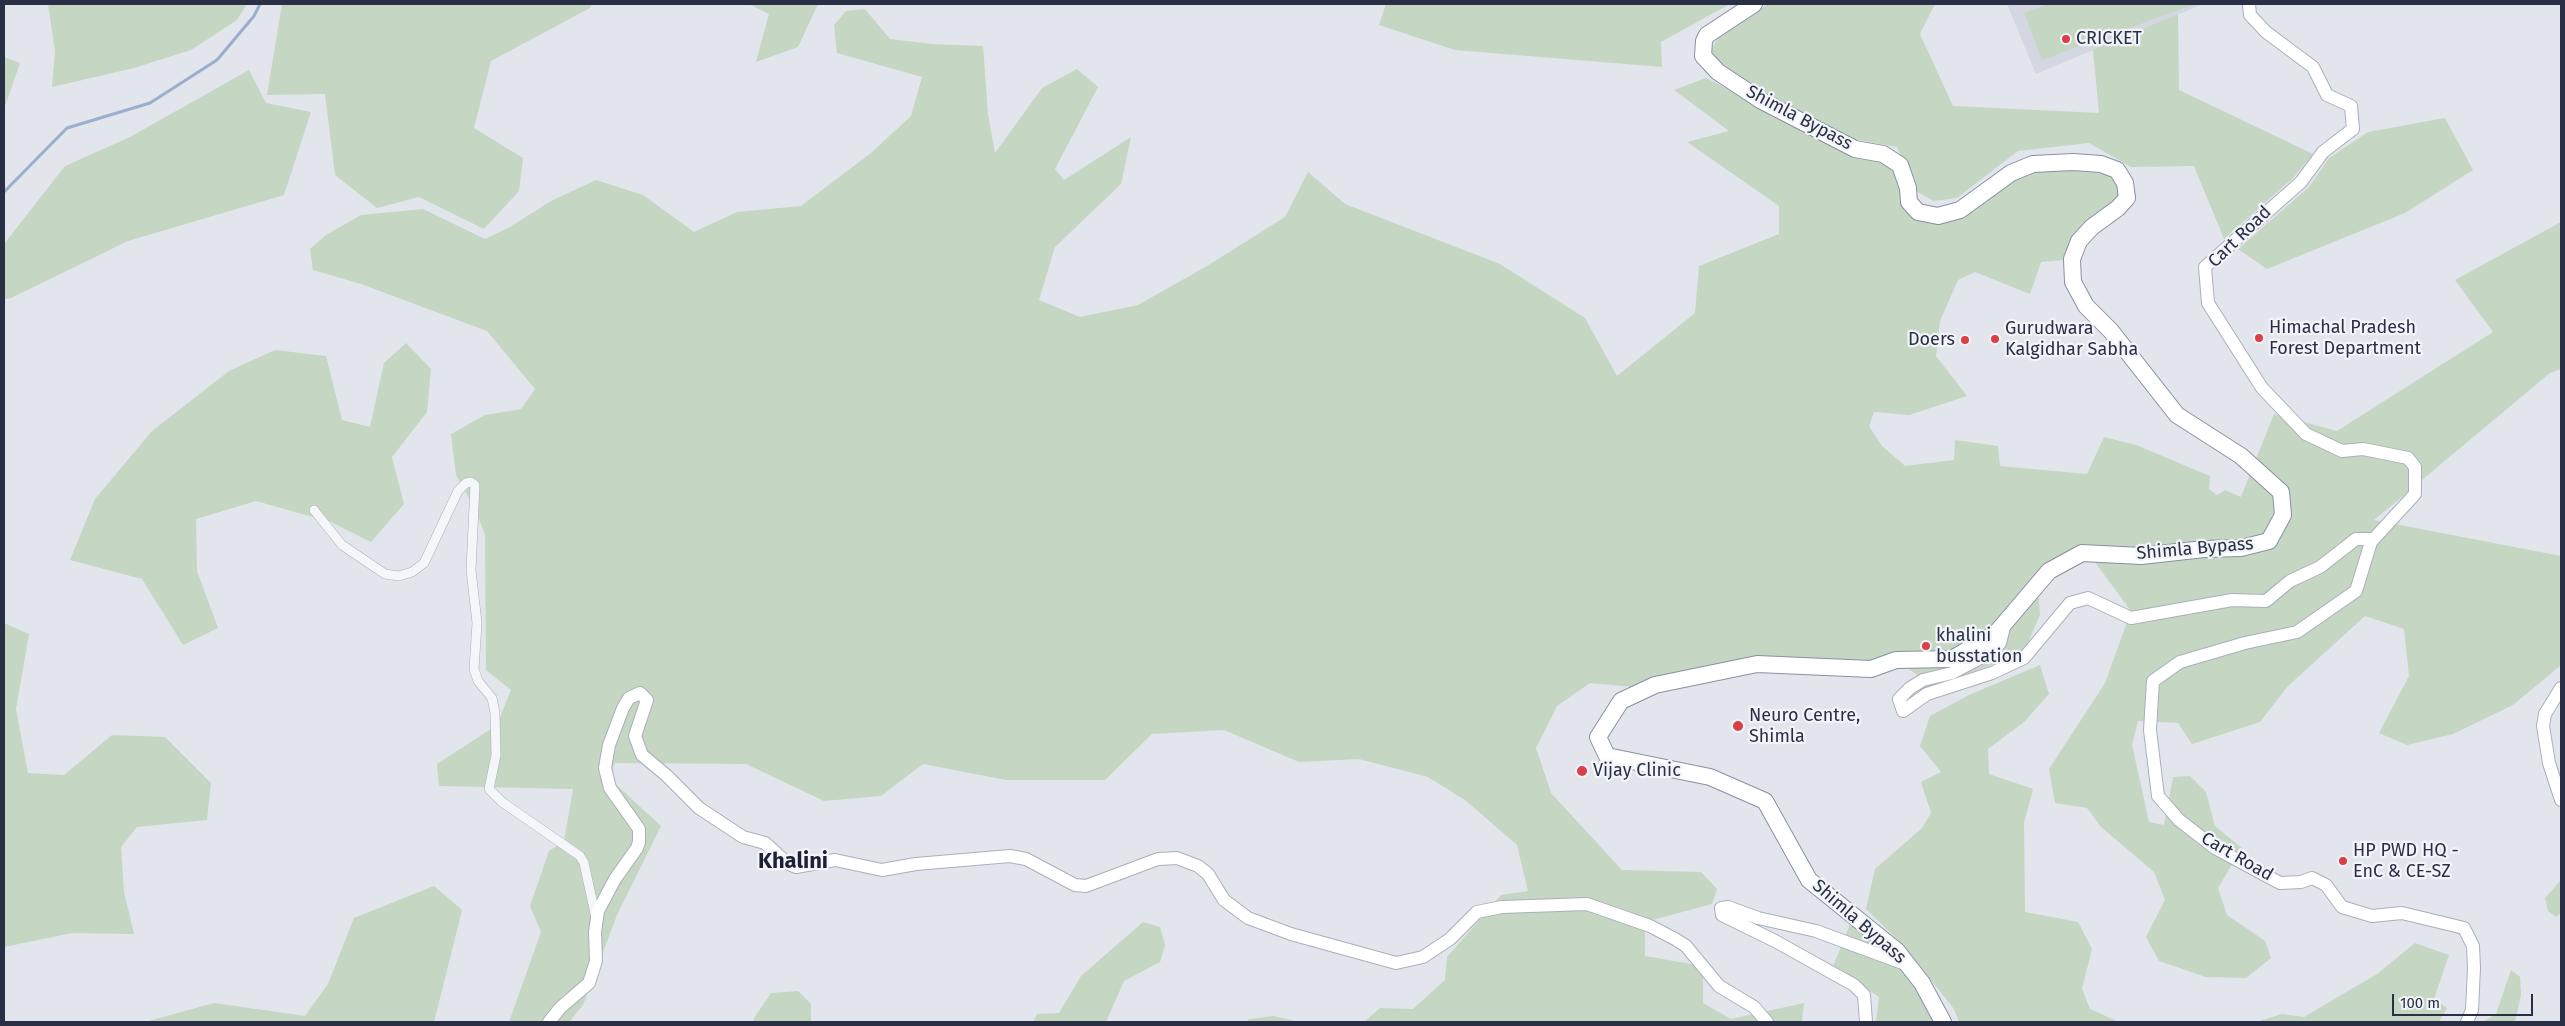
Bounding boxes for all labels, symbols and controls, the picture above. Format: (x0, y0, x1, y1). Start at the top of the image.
place label: CRICKET (2076, 28, 2142, 50)
marker: CRICKET (2060, 33, 2072, 45)
street label: Shimla Bypass (1742, 81, 1856, 155)
street label: Cart Road (2204, 202, 2276, 272)
place label: Himachal Pradesh Forest Department (2269, 317, 2421, 359)
place label: Gurudwara Kalgidhar Sabha (2005, 318, 2138, 360)
place label: Doers (1908, 329, 1955, 351)
marker: Himachal Pradesh Forest Department (2253, 332, 2265, 344)
marker: Gurudwara Kalgidhar Sabha (1989, 333, 2001, 345)
marker: Doers (1959, 334, 1971, 346)
street label: Shimla Bypass (2136, 533, 2254, 565)
place label: khalini busstation (1936, 625, 2023, 668)
marker: khalini busstation (1920, 640, 1932, 652)
place label: Neuro Centre, Shimla (1749, 705, 1860, 748)
marker: Neuro Centre, Shimla (1731, 719, 1745, 733)
place label: Vijay Clinic (1593, 760, 1681, 782)
marker: Vijay Clinic (1575, 764, 1589, 778)
street label: Cart Road (2197, 828, 2277, 886)
place label: HP PWD HQ - EnC & CE-SZ (2353, 840, 2459, 882)
district label: Khalini (758, 849, 828, 875)
marker: HP PWD HQ - EnC & CE-SZ (2337, 855, 2349, 867)
street label: Shimla Bypass (1808, 875, 1910, 969)
scale bar (2395, 984, 2536, 1016)
text: 100 m (2400, 994, 2440, 1012)

